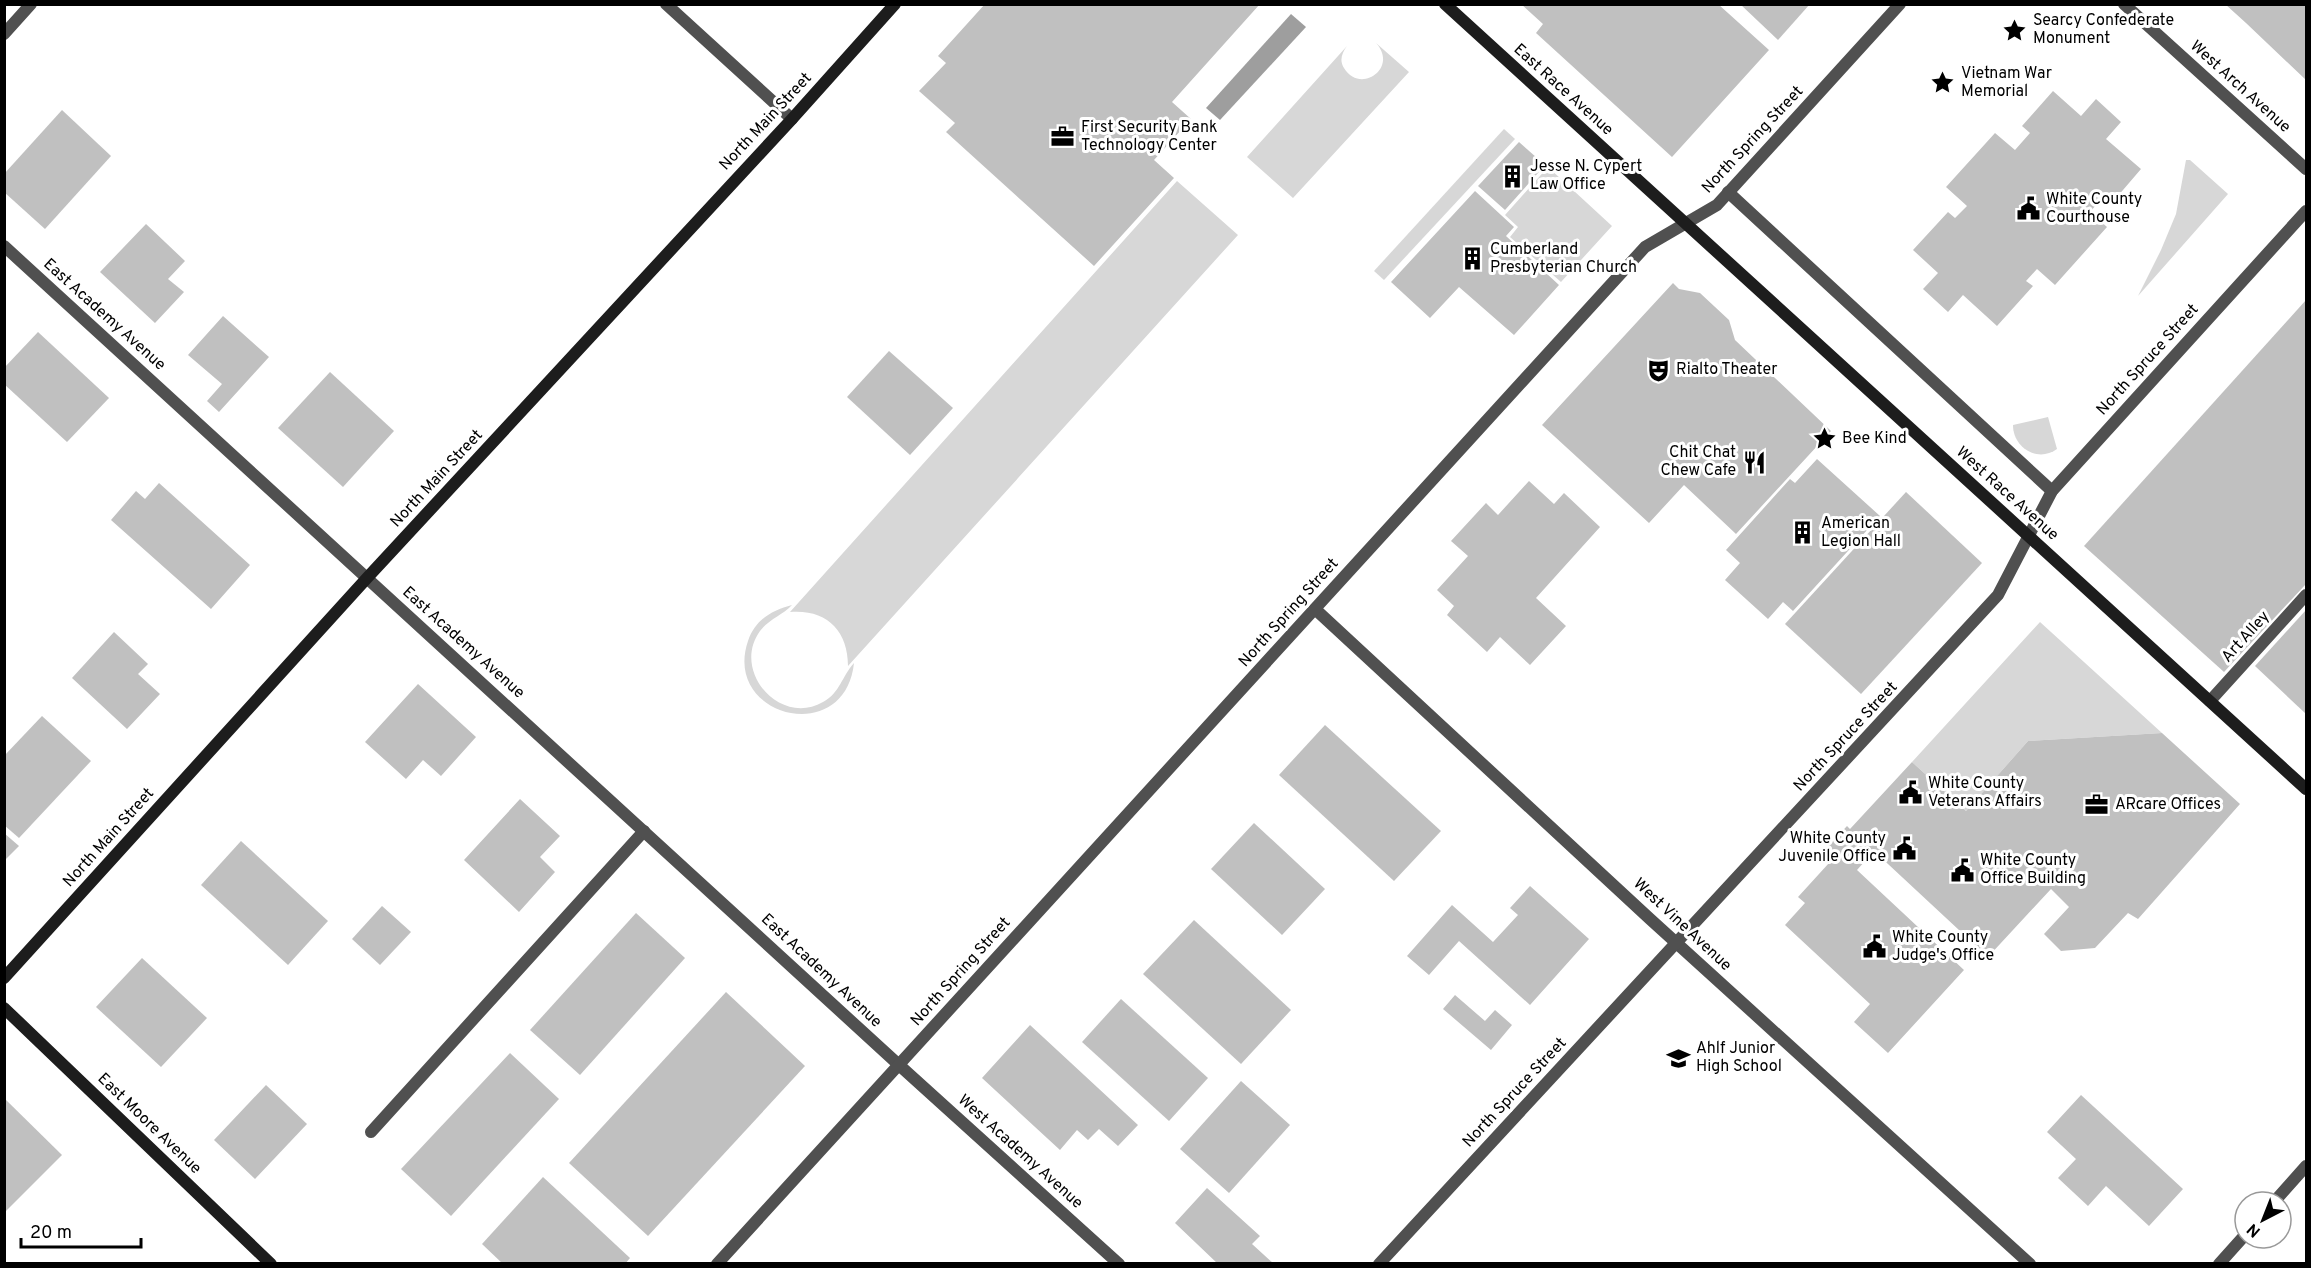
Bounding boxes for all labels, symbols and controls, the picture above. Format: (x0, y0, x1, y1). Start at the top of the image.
place label: Searcy Confederate Monument (2033, 11, 2174, 49)
place icon: Searcy Confederate Monument (2002, 17, 2028, 43)
street label: West Arch Avenue (2186, 37, 2294, 137)
street label: East Race Avenue (1509, 40, 1617, 140)
place label: Vietnam War Memorial (1961, 64, 2052, 102)
street label: North Main Street (715, 69, 817, 175)
place icon: Vietnam War Memorial (1930, 70, 1956, 96)
street label: North Spring Street (1698, 82, 1808, 198)
place label: First Security Bank Technology Center (1081, 118, 1217, 156)
office icon: First Security Bank Technology Center (1050, 124, 1076, 150)
place label: Jesse N. Cypert Law Office (1530, 157, 1642, 195)
building icon: Jesse N. Cypert Law Office (1499, 163, 1525, 189)
place label: White County Courthouse (2046, 190, 2142, 228)
public building icon: White County Courthouse (2015, 196, 2041, 222)
place label: Cumberland Presbyterian Church (1490, 240, 1637, 278)
building icon: Cumberland Presbyterian Church (1459, 246, 1485, 272)
street label: East Academy Avenue (39, 255, 169, 375)
street label: North Spruce Street (2093, 300, 2203, 420)
theatre icon: Rialto Theater (1645, 357, 1671, 383)
place label: Rialto Theater (1676, 360, 1777, 380)
street label: North Main Street (386, 426, 488, 532)
place icon: Bee Kind (1811, 426, 1837, 452)
place label: Bee Kind (1842, 429, 1907, 449)
place label: Chit Chat Chew Cafe (1660, 443, 1736, 481)
street label: West Race Avenue (1952, 443, 2062, 545)
restaurant icon: Chit Chat Chew Cafe (1741, 449, 1767, 475)
place label: American Legion Hall (1821, 514, 1901, 552)
building icon: American Legion Hall (1790, 520, 1816, 546)
street label: North Spring Street (1235, 554, 1343, 672)
street label: East Academy Avenue (398, 583, 528, 703)
street label: Art Alley (2218, 607, 2274, 667)
street label: North Spruce Street (1790, 678, 1902, 796)
place label: White County Veterans Affairs (1928, 774, 2042, 812)
public building icon: White County Veterans Affairs (1897, 780, 1923, 806)
street label: North Main Street (59, 784, 159, 892)
office icon: ARcare Offices (2084, 792, 2110, 818)
place label: ARcare Offices (2115, 795, 2221, 815)
place label: White County Juvenile Office (1778, 829, 1886, 867)
public building icon: White County Juvenile Office (1891, 835, 1917, 861)
place label: White County Office Building (1980, 851, 2086, 889)
public building icon: White County Office Building (1949, 857, 1975, 883)
street label: West Vine Avenue (1629, 874, 1735, 976)
street label: East Academy Avenue (756, 910, 886, 1032)
street label: North Spring Street (907, 913, 1015, 1031)
place label: White County Judge's Office (1892, 928, 1994, 966)
public building icon: White County Judge's Office (1861, 934, 1887, 960)
street label: North Spruce Street (1459, 1034, 1571, 1152)
place label: Ahlf Junior High School (1696, 1039, 1782, 1077)
school or university icon: Ahlf Junior High School (1665, 1045, 1691, 1071)
street label: East Moore Avenue (93, 1069, 205, 1179)
street label: West Academy Avenue (953, 1090, 1087, 1214)
north arrow (2233, 1190, 2293, 1250)
scale bar (21, 1211, 141, 1249)
text: N (2243, 1218, 2265, 1241)
text: 20 m (30, 1222, 72, 1245)

